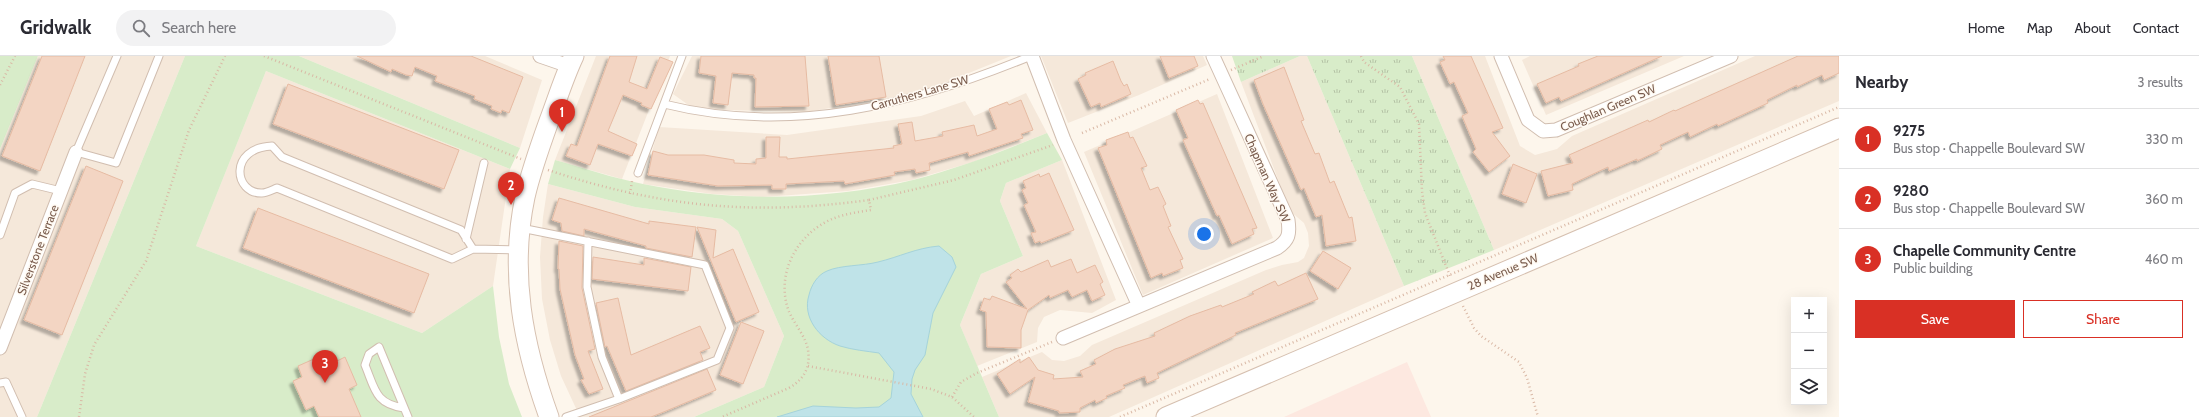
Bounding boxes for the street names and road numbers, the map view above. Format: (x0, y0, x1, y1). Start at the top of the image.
street label: Carruthers Lane SW (869, 71, 971, 114)
street label: Coughlan Green SW (1558, 80, 1658, 134)
street label: Chapman Way SW (1241, 131, 1294, 225)
street label: Silverstone Terrace (13, 203, 62, 297)
street label: 28 Avenue SW (1465, 250, 1541, 293)

